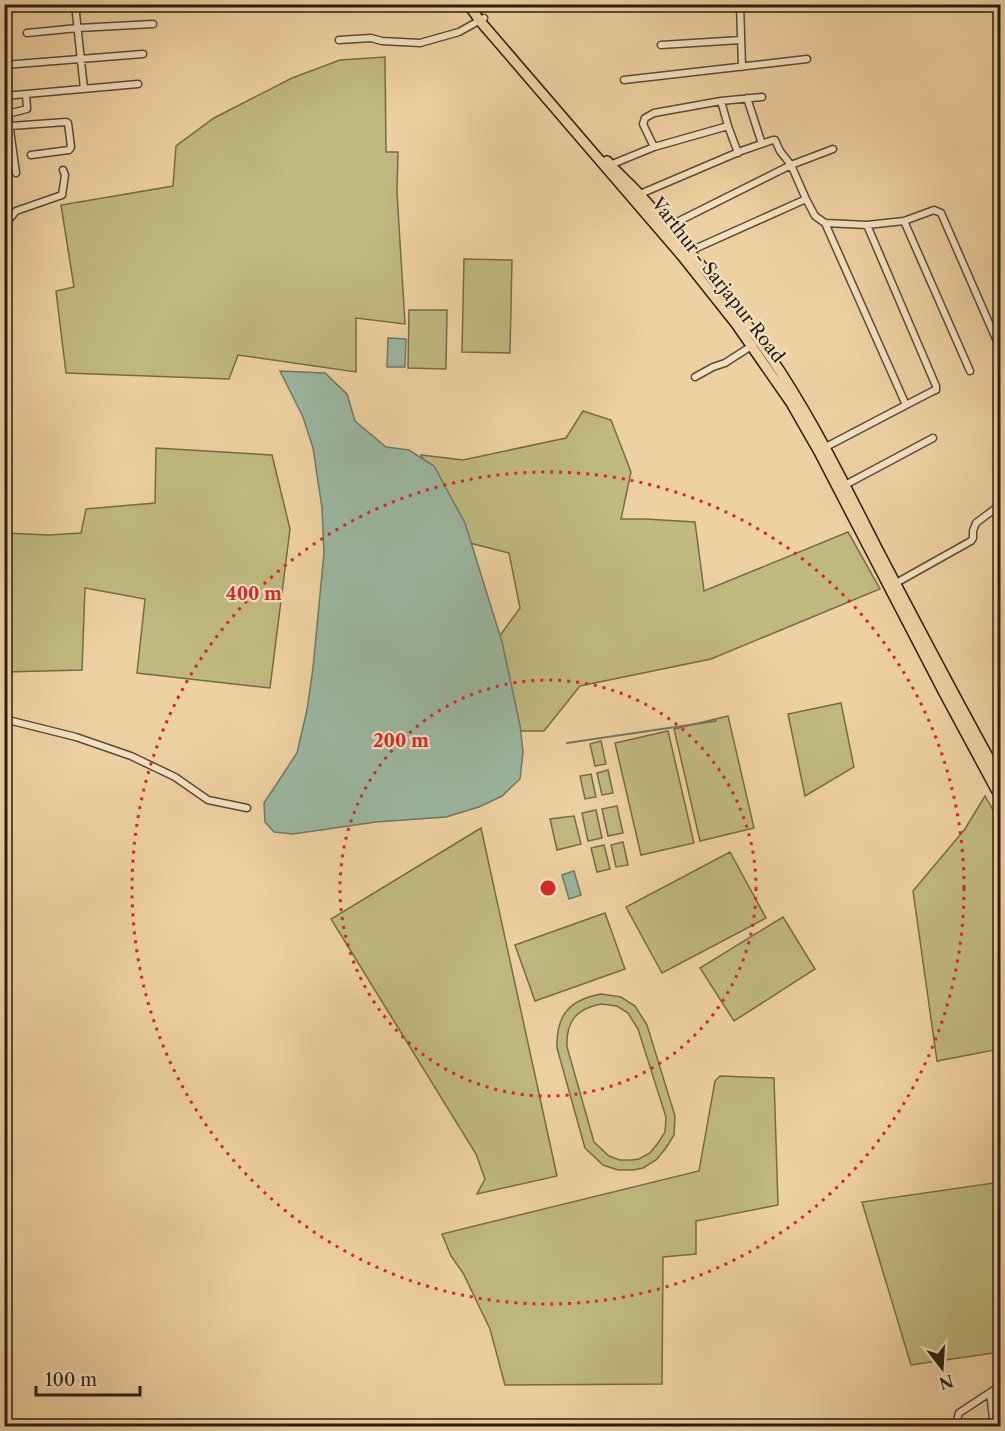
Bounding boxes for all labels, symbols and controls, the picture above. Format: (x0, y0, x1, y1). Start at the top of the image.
street label: Varthur - Sarjapur Road (646, 192, 789, 367)
text: 400 m (226, 583, 282, 605)
text: 200 m (373, 730, 429, 752)
centre of rings (538, 878, 558, 898)
north arrow (912, 1338, 972, 1398)
scale bar (36, 1359, 140, 1397)
text: 100 m (45, 1369, 97, 1391)
text: N (937, 1371, 956, 1394)

